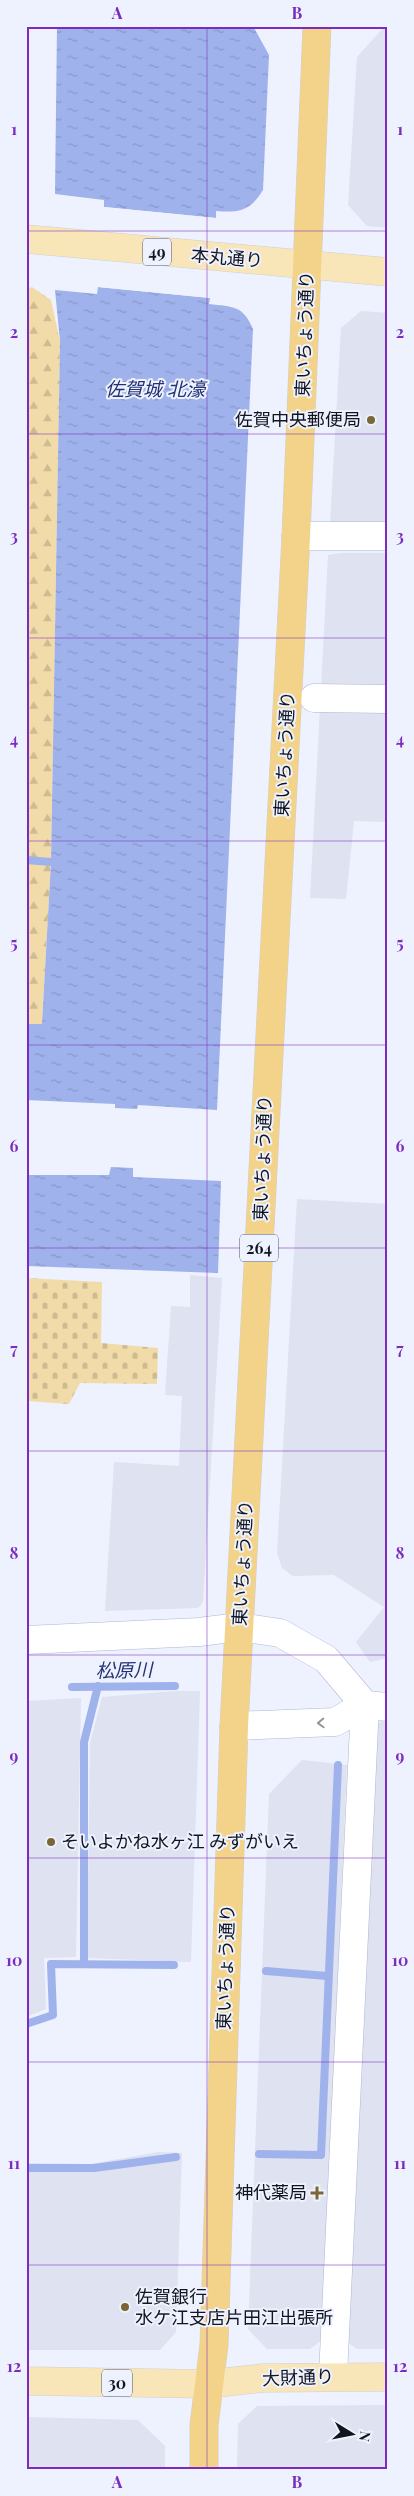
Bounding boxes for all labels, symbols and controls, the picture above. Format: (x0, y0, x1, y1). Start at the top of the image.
text: A (111, 2, 123, 23)
text: B (292, 2, 303, 23)
text: 1 (11, 118, 17, 139)
text: 1 (397, 118, 403, 139)
road number: 49 (143, 238, 171, 266)
street label: 本丸通り (190, 242, 264, 272)
street label: 東いちょう通り (290, 271, 318, 397)
text: 2 (10, 321, 18, 342)
text: 2 (396, 321, 404, 342)
water label: 佐賀城 北濠 (105, 375, 208, 401)
place label: 佐賀中央郵便局 (235, 407, 361, 431)
marker: 佐賀中央郵便局 (365, 414, 377, 426)
text: 3 (10, 525, 18, 546)
text: 3 (396, 525, 404, 546)
street label: 東いちょう通り (269, 690, 299, 817)
text: 4 (10, 728, 18, 749)
text: 4 (396, 728, 404, 749)
text: 5 (10, 932, 18, 953)
text: 5 (396, 932, 404, 953)
street label: 東いちょう通り (248, 1095, 276, 1221)
text: 6 (10, 1135, 19, 1156)
text: 6 (396, 1135, 405, 1156)
road number: 264 (240, 1234, 278, 1262)
text: 7 (10, 1338, 18, 1359)
text: 7 (396, 1338, 404, 1359)
street label: 東いちょう通り (227, 1499, 257, 1626)
text: 8 (10, 1542, 19, 1563)
text: 8 (396, 1542, 405, 1563)
water label: 松原川 (95, 1655, 155, 1682)
one-way arrow (316, 1718, 324, 1728)
text: 9 (10, 1745, 19, 1766)
text: 9 (396, 1745, 405, 1766)
place label: そいよかね水ヶ江 みずがいえ (61, 1829, 299, 1853)
marker: そいよかね水ヶ江 みずがいえ (45, 1836, 57, 1848)
street label: 東いちょう通り (211, 1904, 239, 2030)
text: 10 (6, 1949, 22, 1970)
text: 10 (392, 1949, 408, 1970)
text: 11 (8, 2152, 20, 2173)
text: 11 (394, 2152, 406, 2173)
place label: 神代薬局 (235, 2180, 307, 2204)
marker: 神代薬局 (311, 2187, 323, 2199)
place label: 佐賀銀行 水ケ江支店片田江出張所 (135, 2284, 333, 2329)
marker: 佐賀銀行 水ケ江支店片田江出張所 (119, 2301, 131, 2313)
text: 12 (7, 2355, 21, 2376)
text: 12 (393, 2355, 407, 2376)
street label: 大財通り (262, 2364, 334, 2390)
road number: 30 (102, 2370, 132, 2396)
north arrow (326, 2408, 376, 2458)
text: N (355, 2430, 376, 2443)
text: A (111, 2471, 123, 2492)
text: B (292, 2471, 303, 2492)

